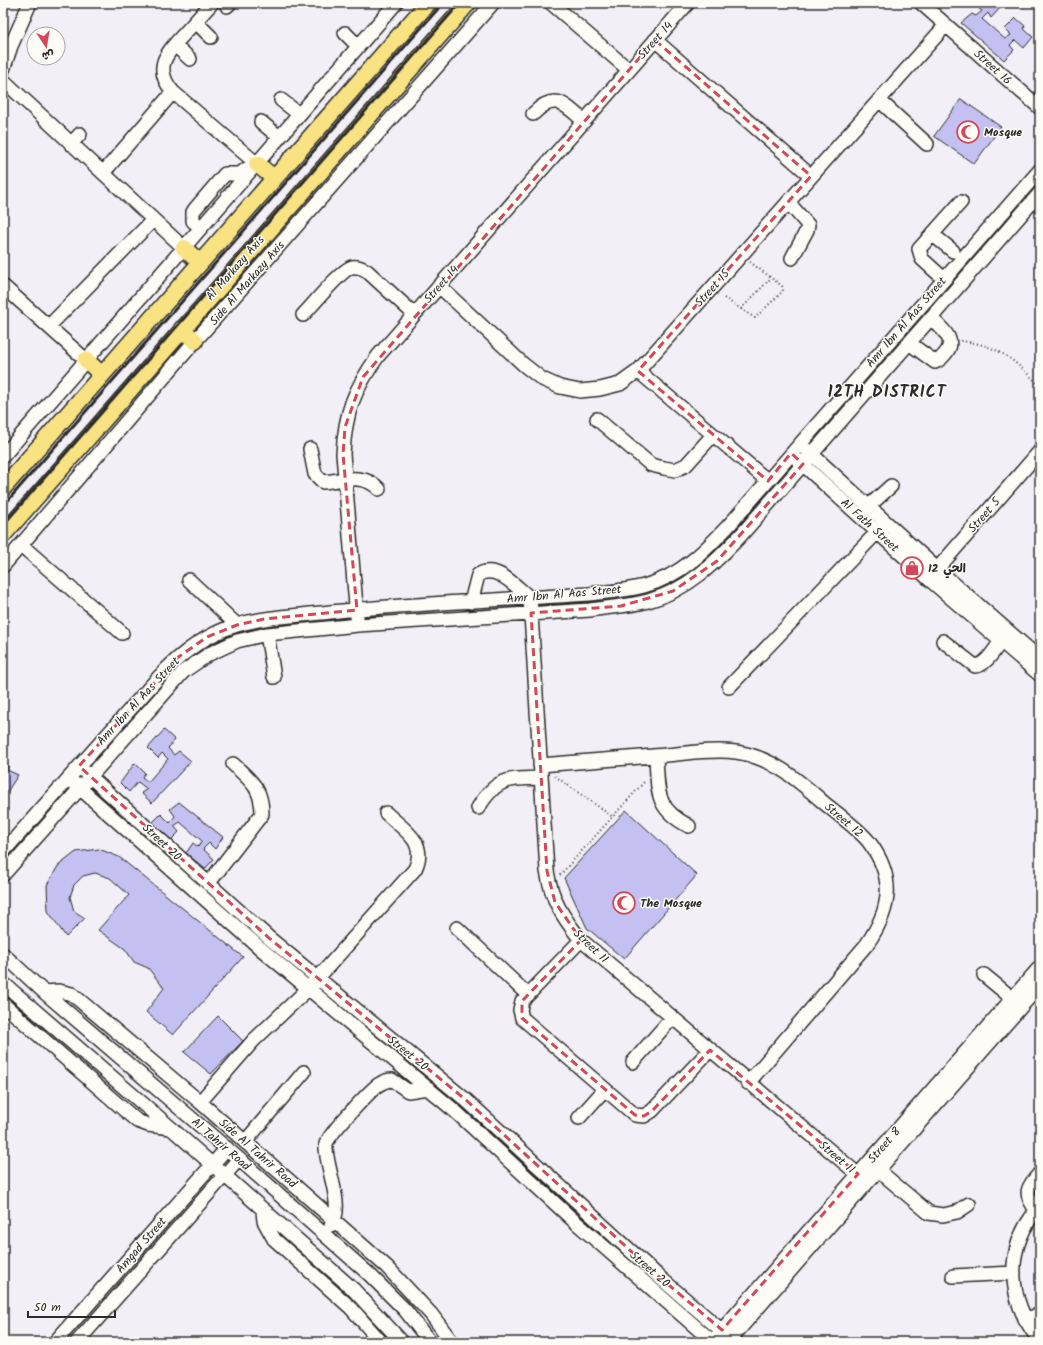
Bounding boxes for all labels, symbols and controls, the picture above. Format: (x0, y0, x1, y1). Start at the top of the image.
street label: Street 14 (633, 17, 678, 64)
north arrow (26, 26, 66, 66)
text: ش (40, 45, 56, 65)
street label: Street 16 (969, 45, 1016, 90)
mosque icon: Mosque (955, 119, 981, 145)
place label: Mosque (984, 123, 1022, 142)
street label: Al Markazy Axis (201, 231, 269, 305)
street label: Side Al Markazy Axis (205, 237, 290, 330)
street label: Street 14 (419, 261, 464, 308)
street label: Street 15 (690, 264, 736, 312)
street label: Amr Ibn Al Aas Street (861, 272, 952, 372)
district label: 12TH DISTRICT (828, 380, 947, 405)
street label: Street 5 (964, 492, 1006, 537)
street label: Al Fath Street (836, 494, 904, 557)
shop icon: الحي 12 (899, 555, 925, 581)
place label: الحي 12 (928, 559, 966, 579)
street label: Amr Ibn Al Aas Street (506, 580, 623, 609)
street label: Amr Ibn Al Aas Street (92, 652, 185, 750)
street label: Street 12 (820, 798, 867, 843)
street label: Street 20 (138, 819, 186, 866)
mosque icon: The Mosque (611, 890, 637, 916)
place label: The Mosque (640, 894, 702, 913)
street label: Street 11 (569, 925, 613, 968)
street label: Street 20 (383, 1031, 432, 1076)
street label: Al Tahrir Road (187, 1113, 255, 1176)
street label: Side Al Tahrir Road (214, 1114, 302, 1194)
street label: Street 8 (863, 1122, 906, 1168)
street label: Street 11 (814, 1136, 859, 1179)
street label: Amgad Street (111, 1213, 172, 1278)
street label: Street 20 (625, 1246, 674, 1292)
scale bar (28, 1293, 115, 1319)
text: 50 m (34, 1298, 61, 1317)

